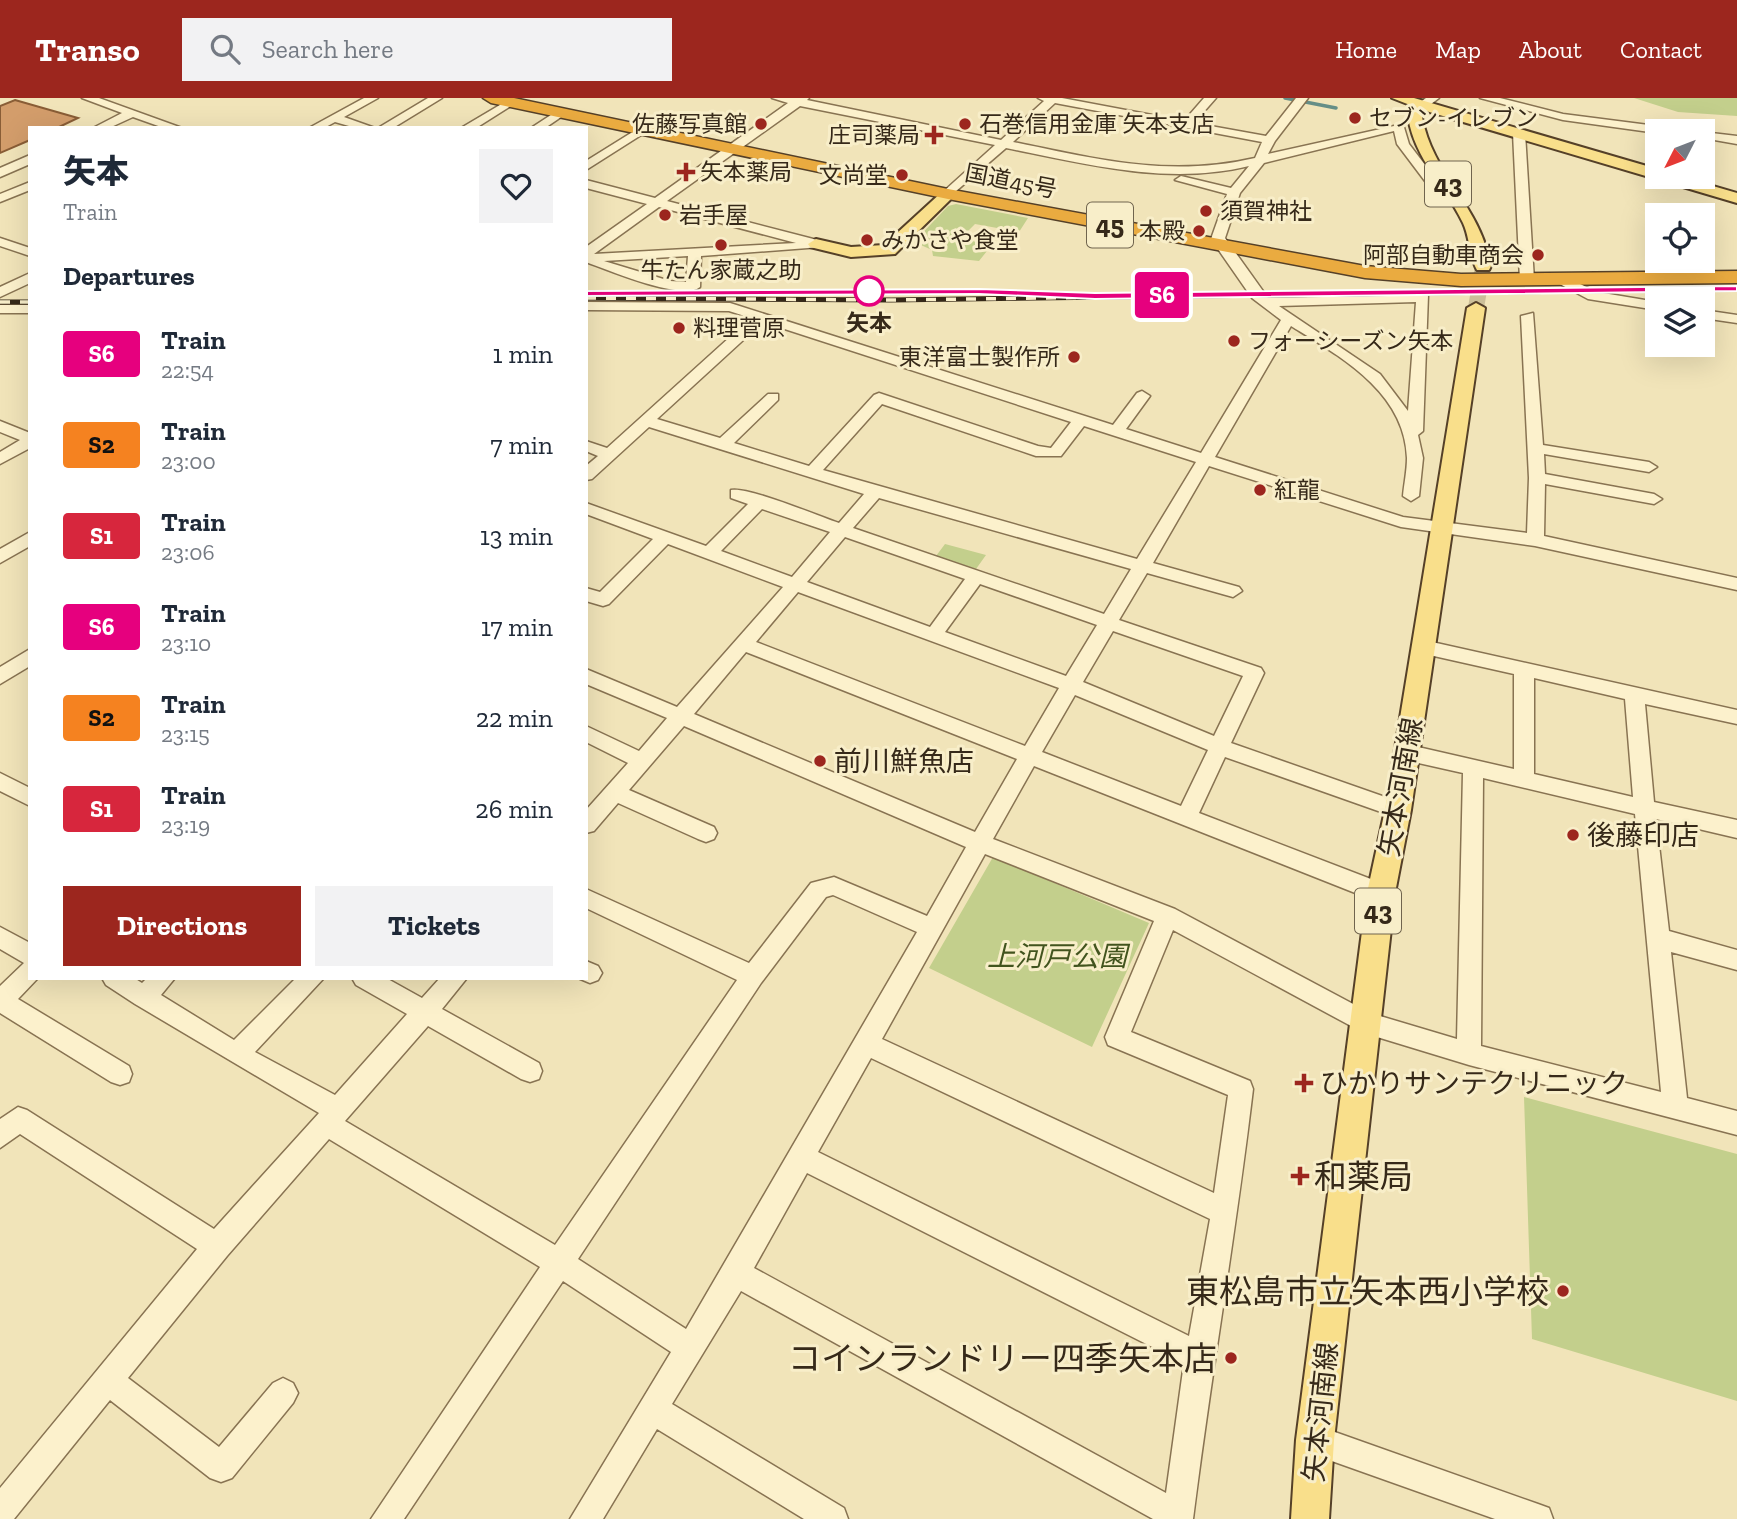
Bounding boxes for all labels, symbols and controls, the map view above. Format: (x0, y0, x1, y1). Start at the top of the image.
search box (182, 18, 672, 81)
text: Transo (35, 30, 140, 69)
icon: search (206, 30, 244, 68)
text: Search here (262, 33, 393, 65)
text: Home (1335, 35, 1397, 64)
text: Map (1435, 35, 1481, 64)
text: About (1519, 35, 1582, 64)
text: Contact (1620, 35, 1702, 64)
place label: セブン-イレブン (1369, 104, 1538, 132)
place label: 佐藤写真館 (632, 110, 747, 138)
place label: 石巻信用金庫 矢本支店 (979, 110, 1214, 138)
marker: セブン-イレブン (1347, 110, 1363, 126)
marker: 佐藤写真館 (753, 116, 769, 132)
marker: 石巻信用金庫 矢本支店 (957, 116, 973, 132)
north arrow (1645, 119, 1715, 189)
map controls (1645, 119, 1715, 357)
place label: 庄司薬局 (828, 121, 920, 149)
marker: 庄司薬局 (926, 127, 942, 143)
button: heart (479, 149, 553, 223)
text: 矢本 (63, 152, 129, 191)
place label: 矢本薬局 (700, 158, 792, 186)
street label: 国道45号 (963, 158, 1059, 204)
place label: 文尚堂 (819, 161, 888, 189)
road number: 43 (1425, 162, 1471, 206)
marker: 矢本薬局 (678, 164, 694, 180)
marker: 文尚堂 (894, 167, 910, 183)
place label: 須賀神社 (1220, 197, 1312, 225)
text: Train (63, 198, 117, 226)
place label: 岩手屋 (679, 201, 748, 229)
road number: 45 (1087, 202, 1133, 248)
marker: 須賀神社 (1198, 203, 1214, 219)
button: locate (1645, 203, 1715, 273)
marker: 岩手屋 (657, 207, 673, 223)
place label: 本殿 (1139, 217, 1185, 245)
marker: 本殿 (1191, 223, 1207, 239)
place label: みかさや食堂 (881, 226, 1019, 254)
marker: みかさや食堂 (859, 232, 875, 248)
marker: 牛たん家蔵之助 (713, 237, 729, 253)
place label: 阿部自動車商会 (1363, 241, 1524, 269)
marker: 阿部自動車商会 (1530, 247, 1546, 263)
place label: 牛たん家蔵之助 (641, 256, 802, 284)
text: Departures (63, 260, 195, 292)
line badge: S6 (1130, 272, 1194, 318)
marker: 矢本 (854, 276, 884, 306)
text: S6 (1149, 280, 1175, 309)
button: layers (1645, 287, 1715, 357)
place label: 矢本 (846, 309, 892, 337)
place label: 料理菅原 (693, 314, 785, 342)
marker: 料理菅原 (671, 320, 687, 336)
text: Train (161, 324, 226, 356)
place label: フォーシーズン矢本 (1248, 327, 1453, 355)
marker: フォーシーズン矢本 (1226, 333, 1242, 349)
text: 1 min (492, 338, 553, 370)
text: S6 (88, 339, 115, 368)
place label: 東洋富士製作所 (899, 343, 1060, 371)
marker: 東洋富士製作所 (1066, 349, 1082, 365)
text: 22:54 (161, 356, 214, 384)
text: Train (161, 415, 226, 447)
text: 7 min (490, 429, 553, 461)
text: S2 (88, 430, 115, 459)
text: 23:00 (161, 447, 216, 475)
place label: 紅龍 (1274, 476, 1320, 504)
marker: 紅龍 (1252, 482, 1268, 498)
text: Train (161, 506, 226, 538)
text: 13 min (480, 520, 553, 552)
text: S1 (90, 521, 113, 550)
text: 23:06 (161, 538, 215, 566)
text: Train (161, 597, 226, 629)
text: 17 min (481, 611, 553, 643)
text: S6 (88, 612, 115, 641)
text: 23:10 (161, 629, 211, 657)
text: Train (161, 688, 226, 720)
text: 22 min (476, 702, 553, 734)
text: S2 (88, 703, 115, 732)
street label: 矢本河南線 (1372, 715, 1429, 859)
text: 23:15 (161, 720, 210, 748)
place label: 前川鮮魚店 (834, 745, 974, 778)
marker: 前川鮮魚店 (812, 753, 828, 769)
text: Train (161, 779, 226, 811)
text: 26 min (475, 793, 553, 825)
text: S1 (90, 794, 113, 823)
text: 23:19 (161, 811, 210, 839)
place label: 後藤印店 (1587, 819, 1699, 852)
marker: 後藤印店 (1565, 827, 1581, 843)
button: Directions (63, 886, 301, 966)
button: Tickets (315, 886, 553, 966)
road number: 43 (1355, 888, 1401, 933)
park label: 上河戸公園 (987, 940, 1131, 973)
place label: ひかりサンテクリニック (1320, 1067, 1628, 1100)
marker: ひかりサンテクリニック (1294, 1073, 1314, 1093)
place label: 和薬局 (1314, 1157, 1413, 1196)
marker: 和薬局 (1292, 1168, 1308, 1184)
place label: 東松島市立矢本西小学校 (1186, 1272, 1549, 1311)
marker: 東松島市立矢本西小学校 (1555, 1283, 1571, 1299)
place label: コインランドリー四季矢本店 (788, 1339, 1217, 1378)
street label: 矢本河南線 (1297, 1341, 1344, 1483)
marker: コインランドリー四季矢本店 (1223, 1350, 1239, 1366)

